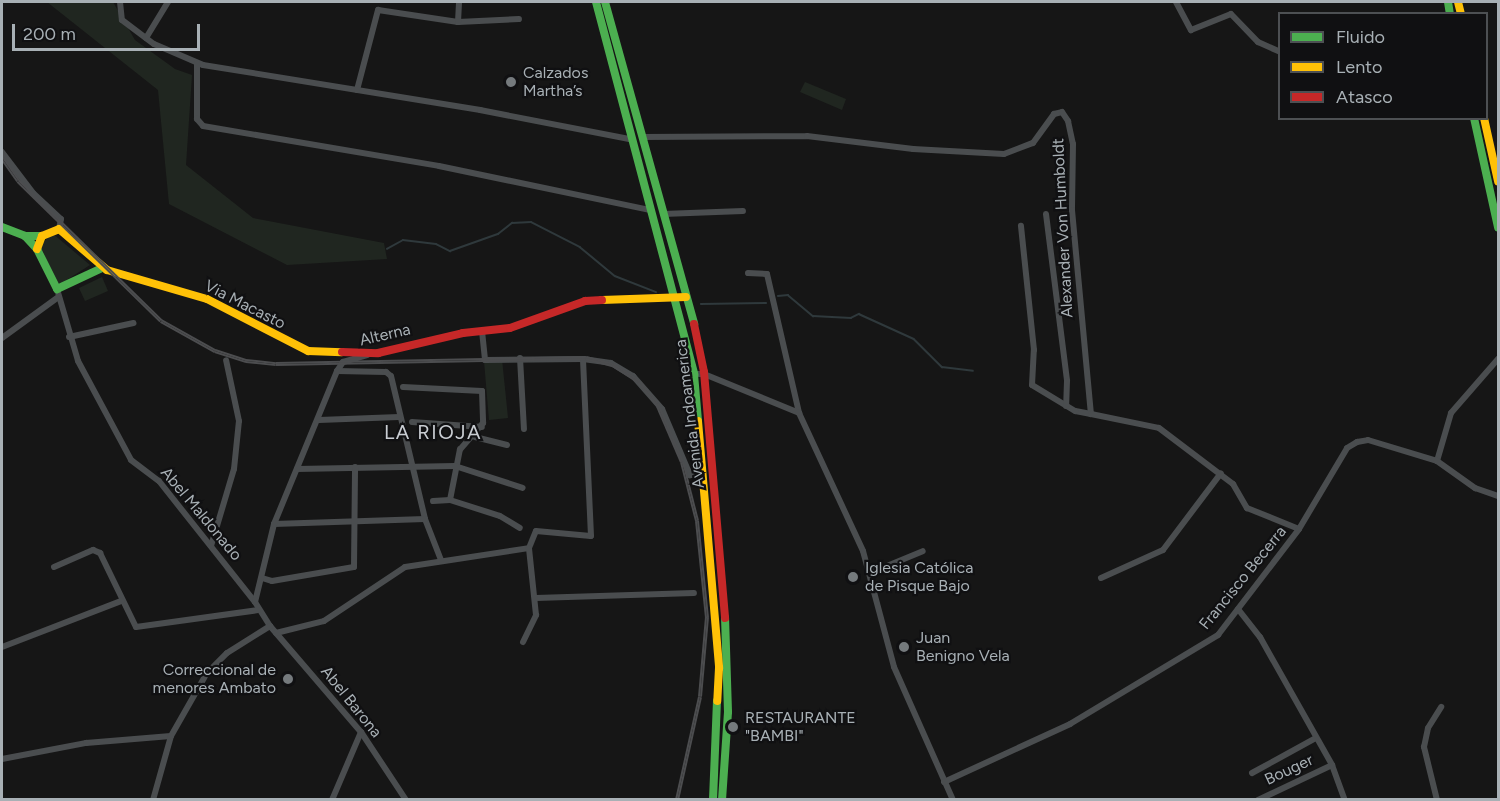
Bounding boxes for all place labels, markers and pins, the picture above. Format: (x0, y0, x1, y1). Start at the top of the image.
place label: Calzados Martha’s (523, 63, 588, 101)
marker: Calzados Martha’s (504, 75, 518, 89)
place label: Iglesia Católica de Pisque Bajo (865, 558, 973, 596)
marker: Iglesia Católica de Pisque Bajo (846, 570, 860, 584)
place label: Juan Benigno Vela (916, 628, 1010, 666)
marker: Juan Benigno Vela (897, 640, 911, 654)
place label: Correccional de menores Ambato (153, 660, 276, 698)
marker: Correccional de menores Ambato (281, 672, 295, 686)
place label: RESTAURANTE "BAMBI" (745, 708, 856, 746)
marker: RESTAURANTE "BAMBI" (726, 720, 740, 734)

